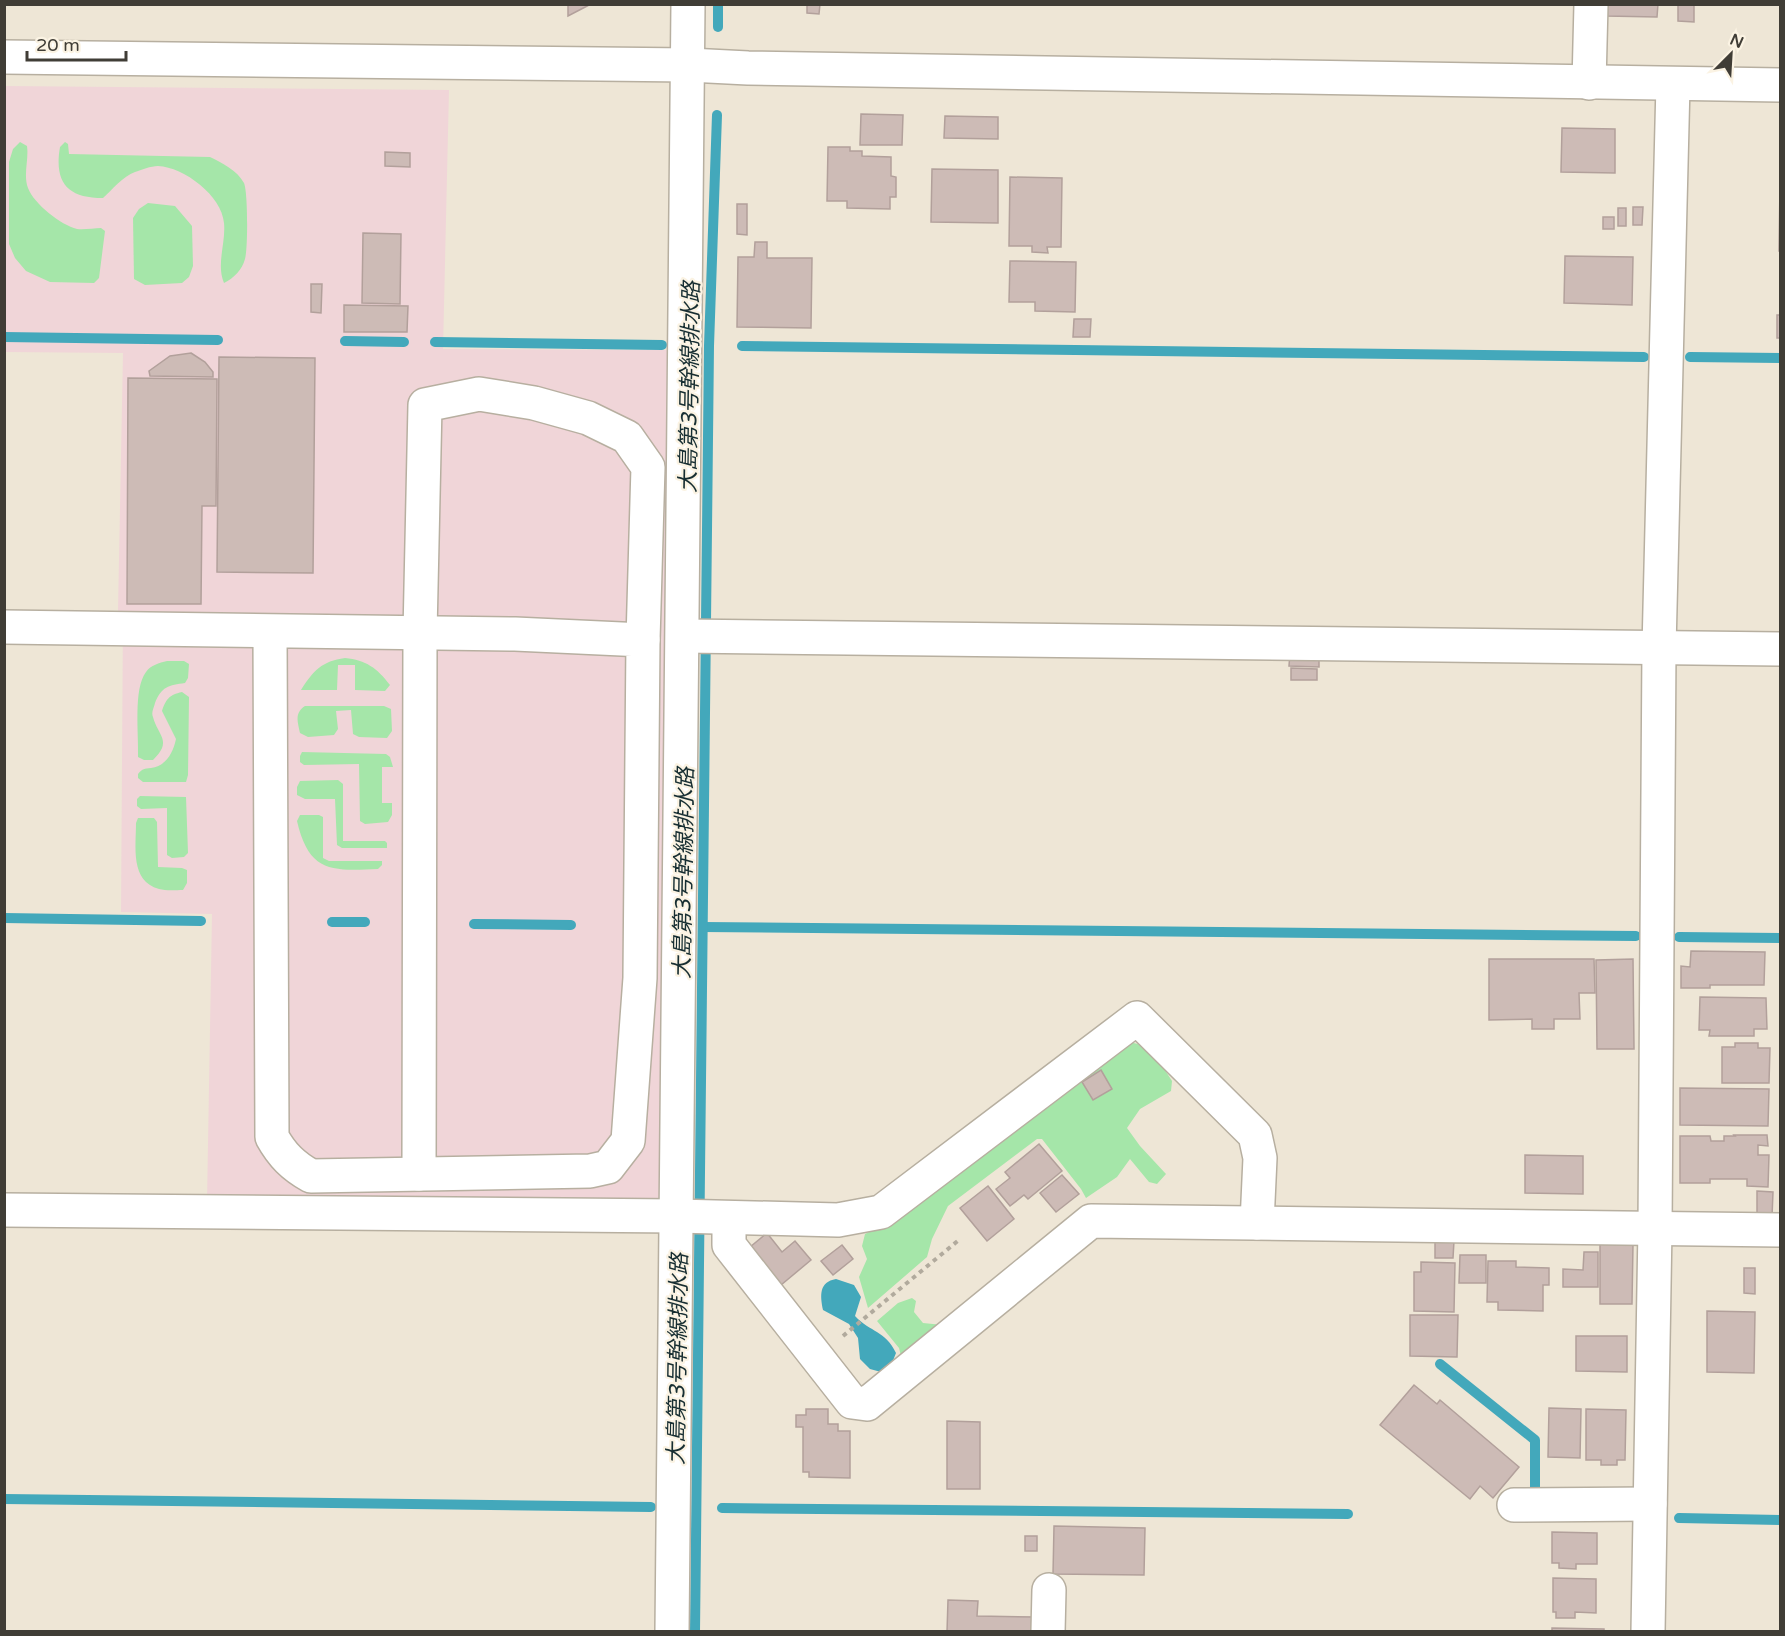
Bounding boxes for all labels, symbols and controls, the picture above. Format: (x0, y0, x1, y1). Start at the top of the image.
scale bar (27, 24, 126, 62)
north arrow (1701, 24, 1761, 84)
text: N (1727, 29, 1747, 53)
text: 20 m (36, 34, 80, 56)
water label: 大島第3号幹線排水路 (675, 279, 705, 493)
water label: 大島第3号幹線排水路 (669, 765, 699, 979)
water label: 大島第3号幹線排水路 (663, 1251, 693, 1465)

